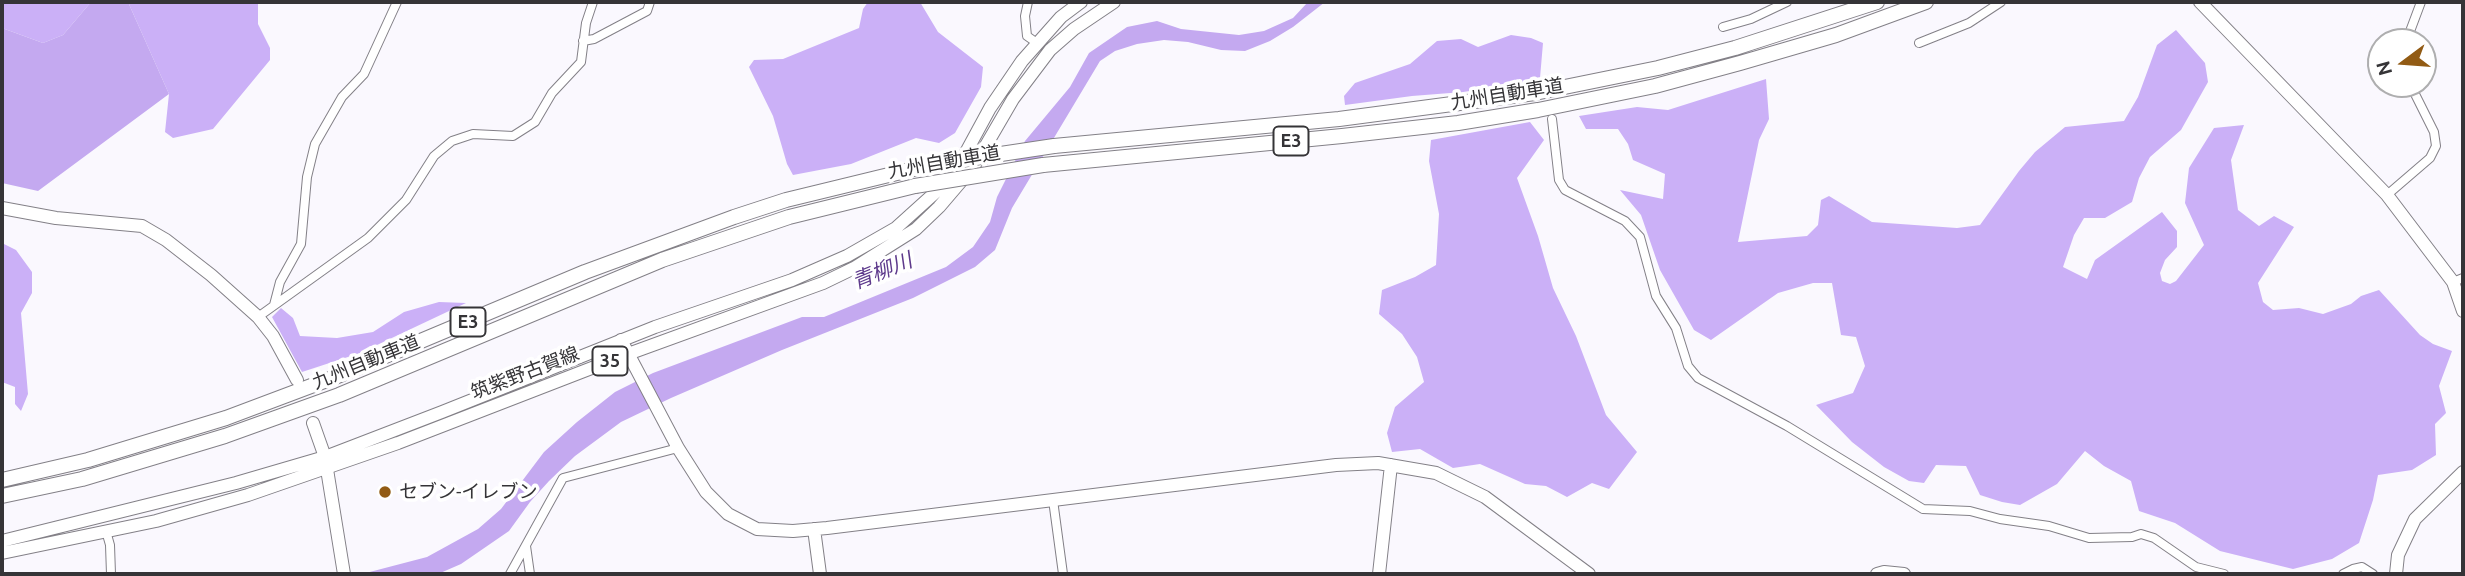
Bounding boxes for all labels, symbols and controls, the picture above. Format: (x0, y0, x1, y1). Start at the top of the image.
north arrow (2367, 28, 2437, 98)
text: N (2371, 58, 2396, 78)
street label: 九州自動車道 (1449, 74, 1565, 114)
road number: E3 (1274, 126, 1308, 156)
street label: 九州自動車道 (886, 141, 1002, 183)
water label: 青柳川 (848, 248, 916, 294)
road number: E3 (450, 308, 486, 336)
street label: 九州自動車道 (309, 330, 423, 394)
street label: 筑紫野古賀線 (468, 342, 582, 404)
road number: 35 (592, 346, 628, 376)
place label: セブン-イレブン (399, 481, 537, 503)
marker: セブン-イレブン (377, 484, 393, 500)

